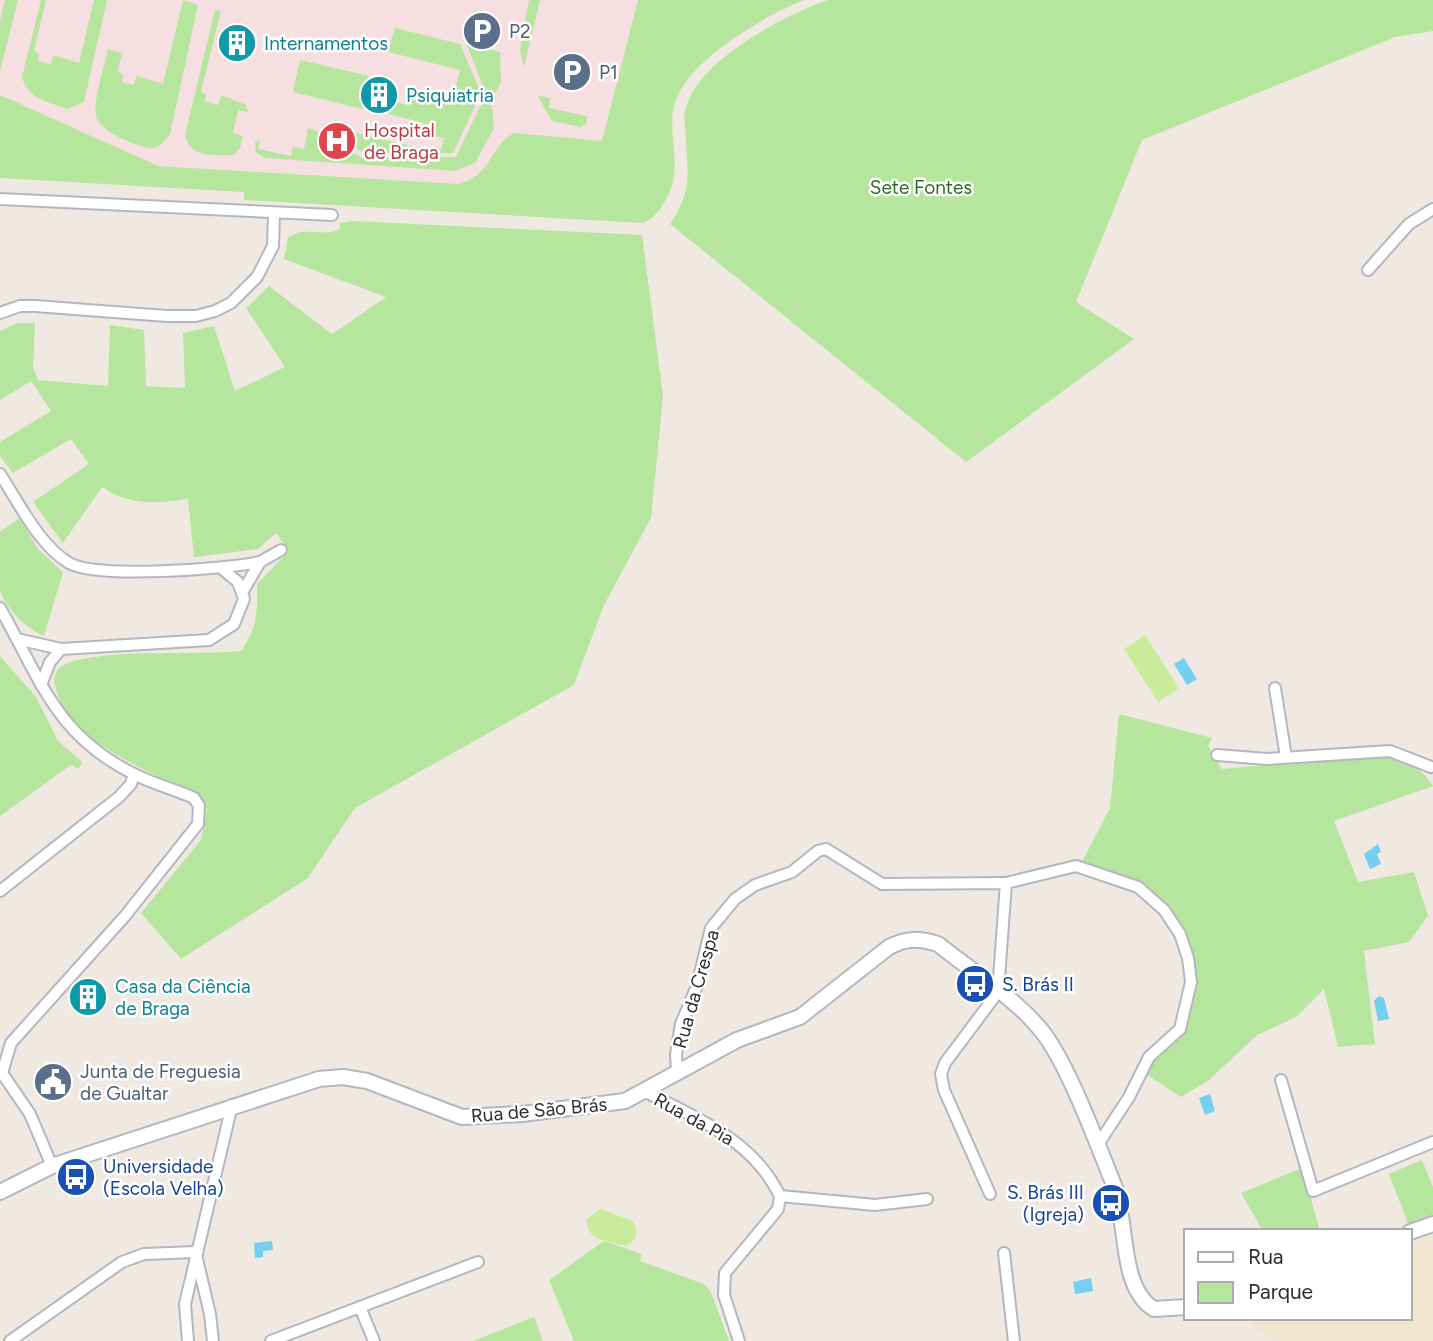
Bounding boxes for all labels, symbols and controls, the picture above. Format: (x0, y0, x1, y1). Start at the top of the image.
parking icon: P2 (461, 10, 503, 52)
place label: P2 (509, 20, 531, 43)
building icon: Internamentos (216, 22, 258, 64)
place label: Internamentos (264, 32, 388, 55)
parking icon: P1 (551, 51, 593, 93)
place label: P1 (599, 61, 618, 84)
building icon: Psiquiatria (358, 74, 400, 116)
place label: Psiquiatria (406, 84, 494, 107)
place label: Hospital de Braga (364, 119, 439, 164)
hospital icon: Hospital de Braga (316, 120, 358, 162)
park label: Sete Fontes (870, 176, 972, 199)
street label: Rua da Crespa (668, 927, 724, 1051)
bus stop icon: S. Brás II (954, 963, 996, 1005)
place label: S. Brás II (1002, 973, 1074, 996)
place label: Casa da Ciência de Braga (115, 975, 251, 1020)
building icon: Casa da Ciência de Braga (67, 976, 109, 1018)
place label: Junta de Freguesia de Gualtar (80, 1060, 241, 1105)
public building icon: Junta de Freguesia de Gualtar (32, 1061, 74, 1103)
street label: Rua da Pia (650, 1088, 738, 1150)
street label: Rua de São Brás (470, 1093, 608, 1127)
place label: Universidade (Escola Velha) (103, 1155, 224, 1200)
bus stop icon: Universidade (Escola Velha) (55, 1156, 97, 1198)
place label: S. Brás III (Igreja) (1007, 1181, 1084, 1226)
bus stop icon: S. Brás III (Igreja) (1090, 1182, 1132, 1224)
legend (1184, 1229, 1412, 1320)
text: Rua (1248, 1244, 1284, 1269)
text: Parque (1248, 1279, 1313, 1304)

